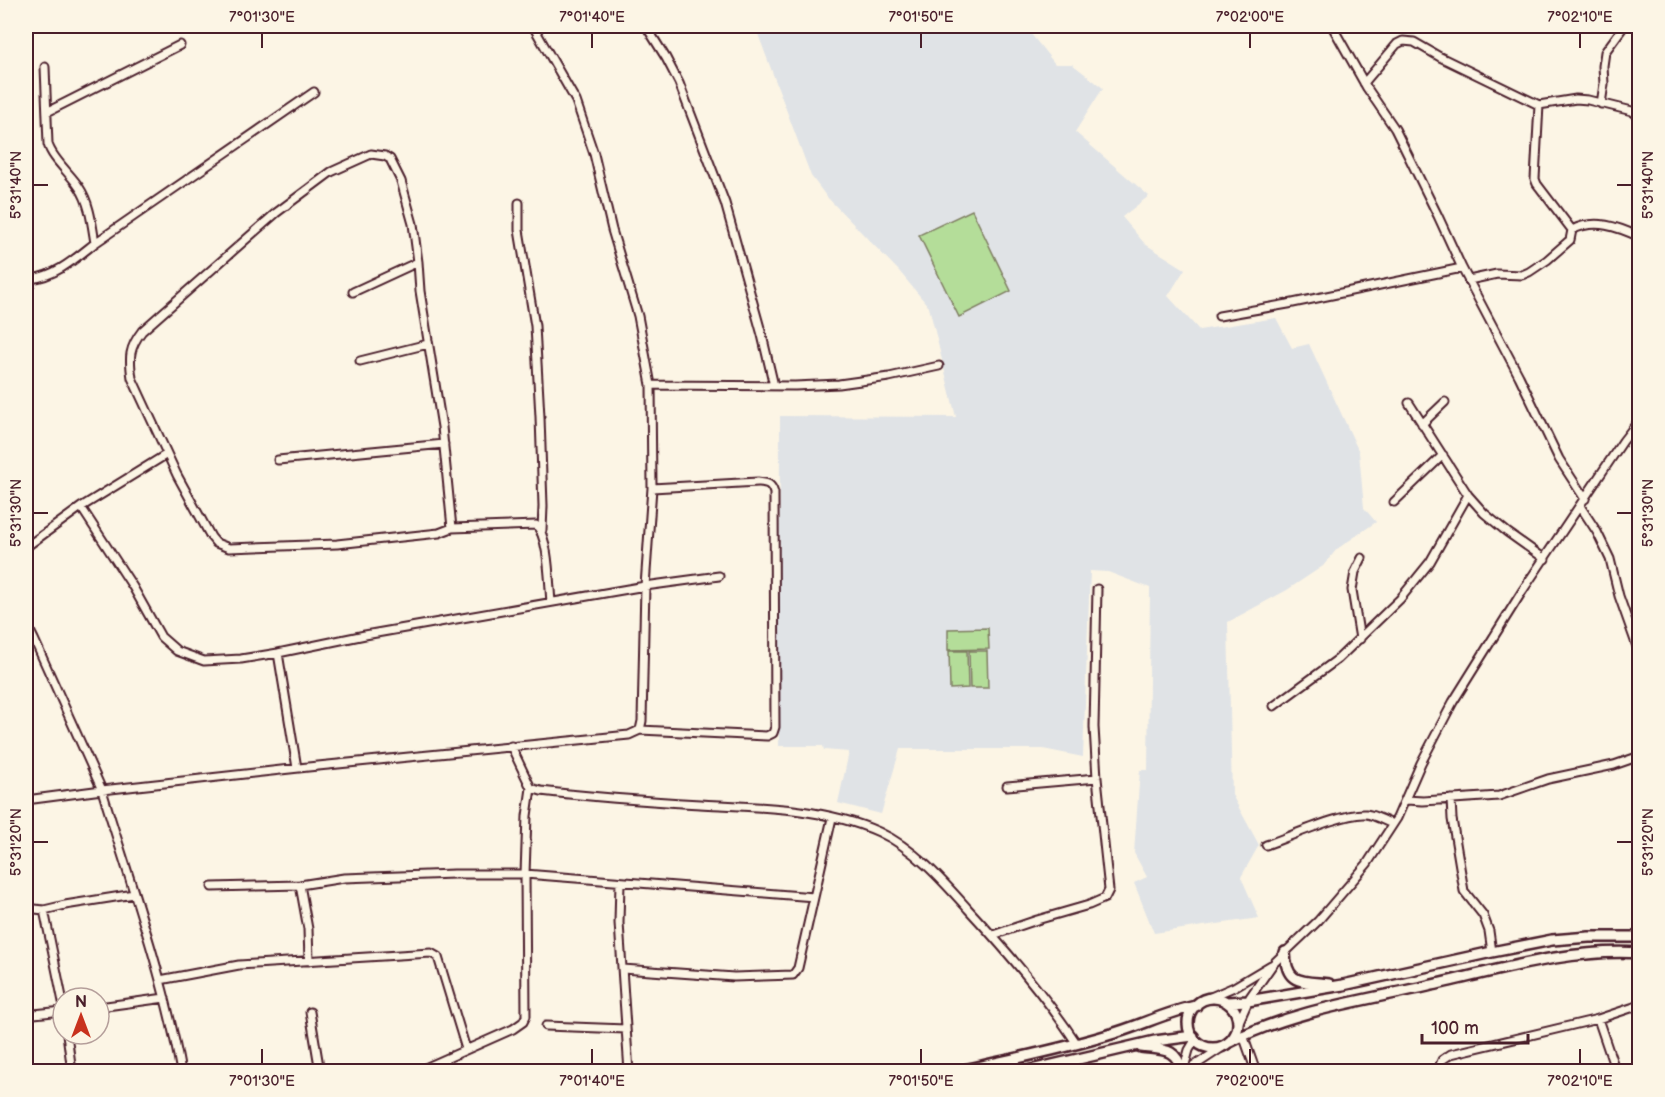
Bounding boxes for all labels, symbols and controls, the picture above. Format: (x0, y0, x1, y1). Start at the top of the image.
text: 7°01'30"E (229, 8, 295, 27)
text: 7°01'40"E (559, 8, 625, 27)
text: 7°01'50"E (888, 8, 954, 27)
text: 7°02'00"E (1216, 8, 1284, 27)
text: 7°02'10"E (1547, 8, 1613, 27)
text: 5°31'40"N (7, 151, 26, 219)
text: 5°31'40"N (1639, 151, 1658, 219)
text: 5°31'30"N (7, 479, 26, 547)
text: 5°31'30"N (1639, 479, 1658, 547)
text: 5°31'20"N (7, 808, 26, 876)
text: 5°31'20"N (1639, 808, 1658, 876)
north arrow (51, 986, 111, 1046)
text: N (75, 993, 87, 1012)
scale bar (1422, 1007, 1528, 1045)
text: 100 m (1431, 1018, 1479, 1039)
text: 7°01'30"E (229, 1072, 295, 1091)
text: 7°01'40"E (559, 1072, 625, 1091)
text: 7°01'50"E (888, 1072, 954, 1091)
text: 7°02'00"E (1216, 1072, 1284, 1091)
text: 7°02'10"E (1547, 1072, 1613, 1091)

